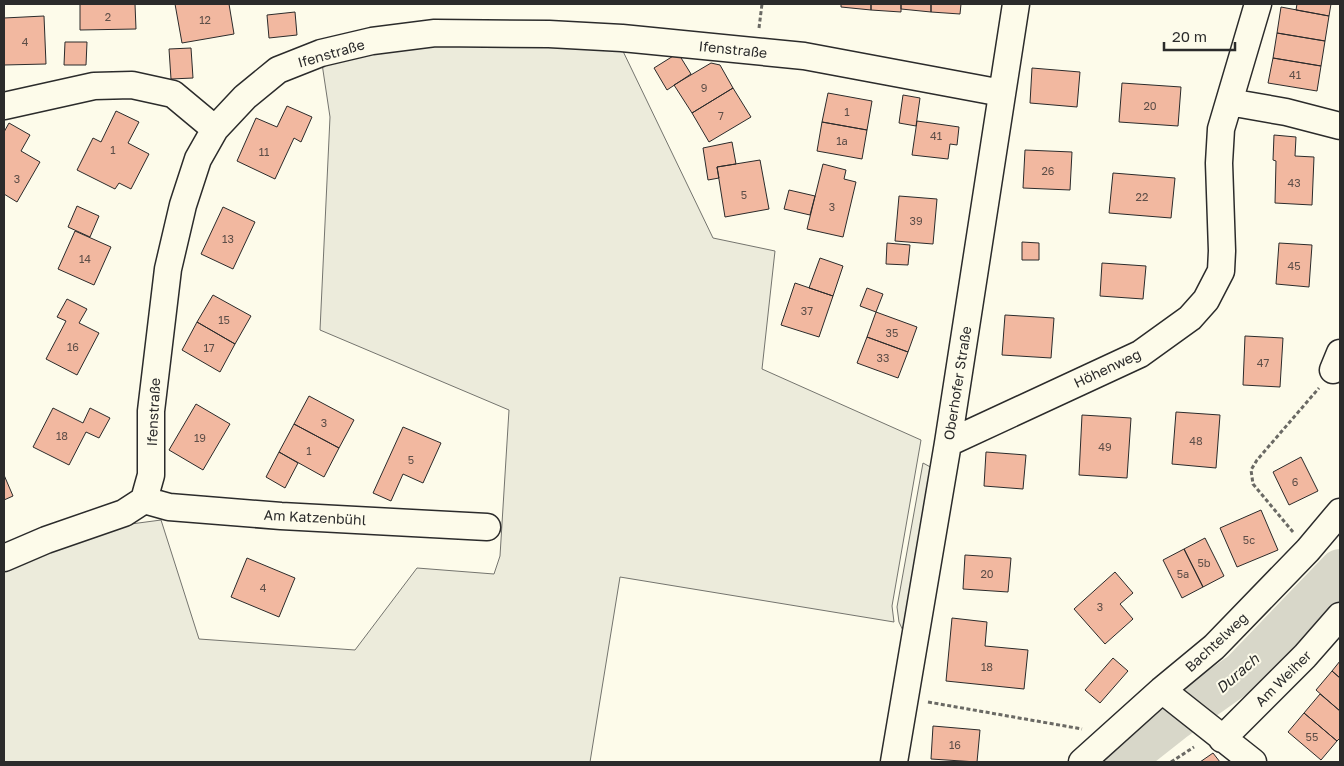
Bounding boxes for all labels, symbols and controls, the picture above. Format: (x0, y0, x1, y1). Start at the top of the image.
house number: 2 (105, 10, 111, 23)
house number: 12 (199, 13, 211, 26)
scale bar (1164, 20, 1235, 52)
text: 20 m (1172, 27, 1207, 45)
house number: 4 (22, 35, 29, 48)
street label: Ifenstraße (296, 35, 366, 71)
street label: Ifenstraße (698, 37, 768, 61)
house number: 41 (1289, 68, 1301, 81)
house number: 9 (701, 81, 707, 94)
house number: 20 (1143, 99, 1157, 112)
house number: 1 (844, 105, 850, 118)
house number: 7 (718, 109, 724, 122)
house number: 41 (930, 129, 942, 142)
house number: 1a (836, 134, 848, 147)
house number: 1 (110, 143, 116, 156)
house number: 11 (259, 145, 269, 158)
house number: 26 (1041, 164, 1055, 177)
house number: 3 (14, 172, 20, 185)
house number: 43 (1287, 176, 1301, 189)
house number: 5 (741, 188, 747, 201)
house number: 22 (1136, 190, 1148, 203)
house number: 3 (829, 200, 835, 213)
house number: 39 (909, 214, 923, 227)
house number: 13 (222, 232, 234, 245)
house number: 14 (79, 252, 91, 265)
house number: 45 (1287, 259, 1301, 272)
house number: 37 (801, 304, 813, 317)
house number: 15 (218, 313, 230, 326)
street label: Oberhofer Straße (940, 325, 974, 441)
house number: 35 (886, 326, 898, 339)
house number: 16 (67, 340, 79, 353)
house number: 17 (203, 341, 215, 354)
street label: Höhenweg (1071, 345, 1143, 391)
house number: 33 (877, 351, 889, 364)
house number: 47 (1257, 356, 1269, 369)
street label: Ifenstraße (143, 377, 163, 447)
house number: 3 (321, 416, 327, 429)
house number: 18 (56, 429, 68, 442)
house number: 19 (194, 431, 206, 444)
house number: 48 (1189, 434, 1203, 447)
house number: 49 (1098, 440, 1112, 453)
house number: 1 (306, 444, 312, 457)
house number: 5 (408, 453, 414, 466)
house number: 6 (1292, 475, 1299, 488)
street label: Am Katzenbühl (263, 506, 367, 528)
house number: 5c (1243, 533, 1255, 546)
house number: 5b (1197, 556, 1211, 569)
house number: 20 (980, 567, 994, 580)
house number: 5a (1177, 567, 1189, 580)
house number: 4 (260, 581, 267, 594)
house number: 3 (1097, 600, 1103, 613)
street label: Bachtelweg (1181, 609, 1251, 675)
street label: Am Weiher (1251, 646, 1315, 710)
water label: Durach (1212, 649, 1263, 697)
house number: 18 (981, 660, 993, 673)
house number: 55 (1306, 730, 1318, 743)
house number: 16 (949, 738, 961, 751)

